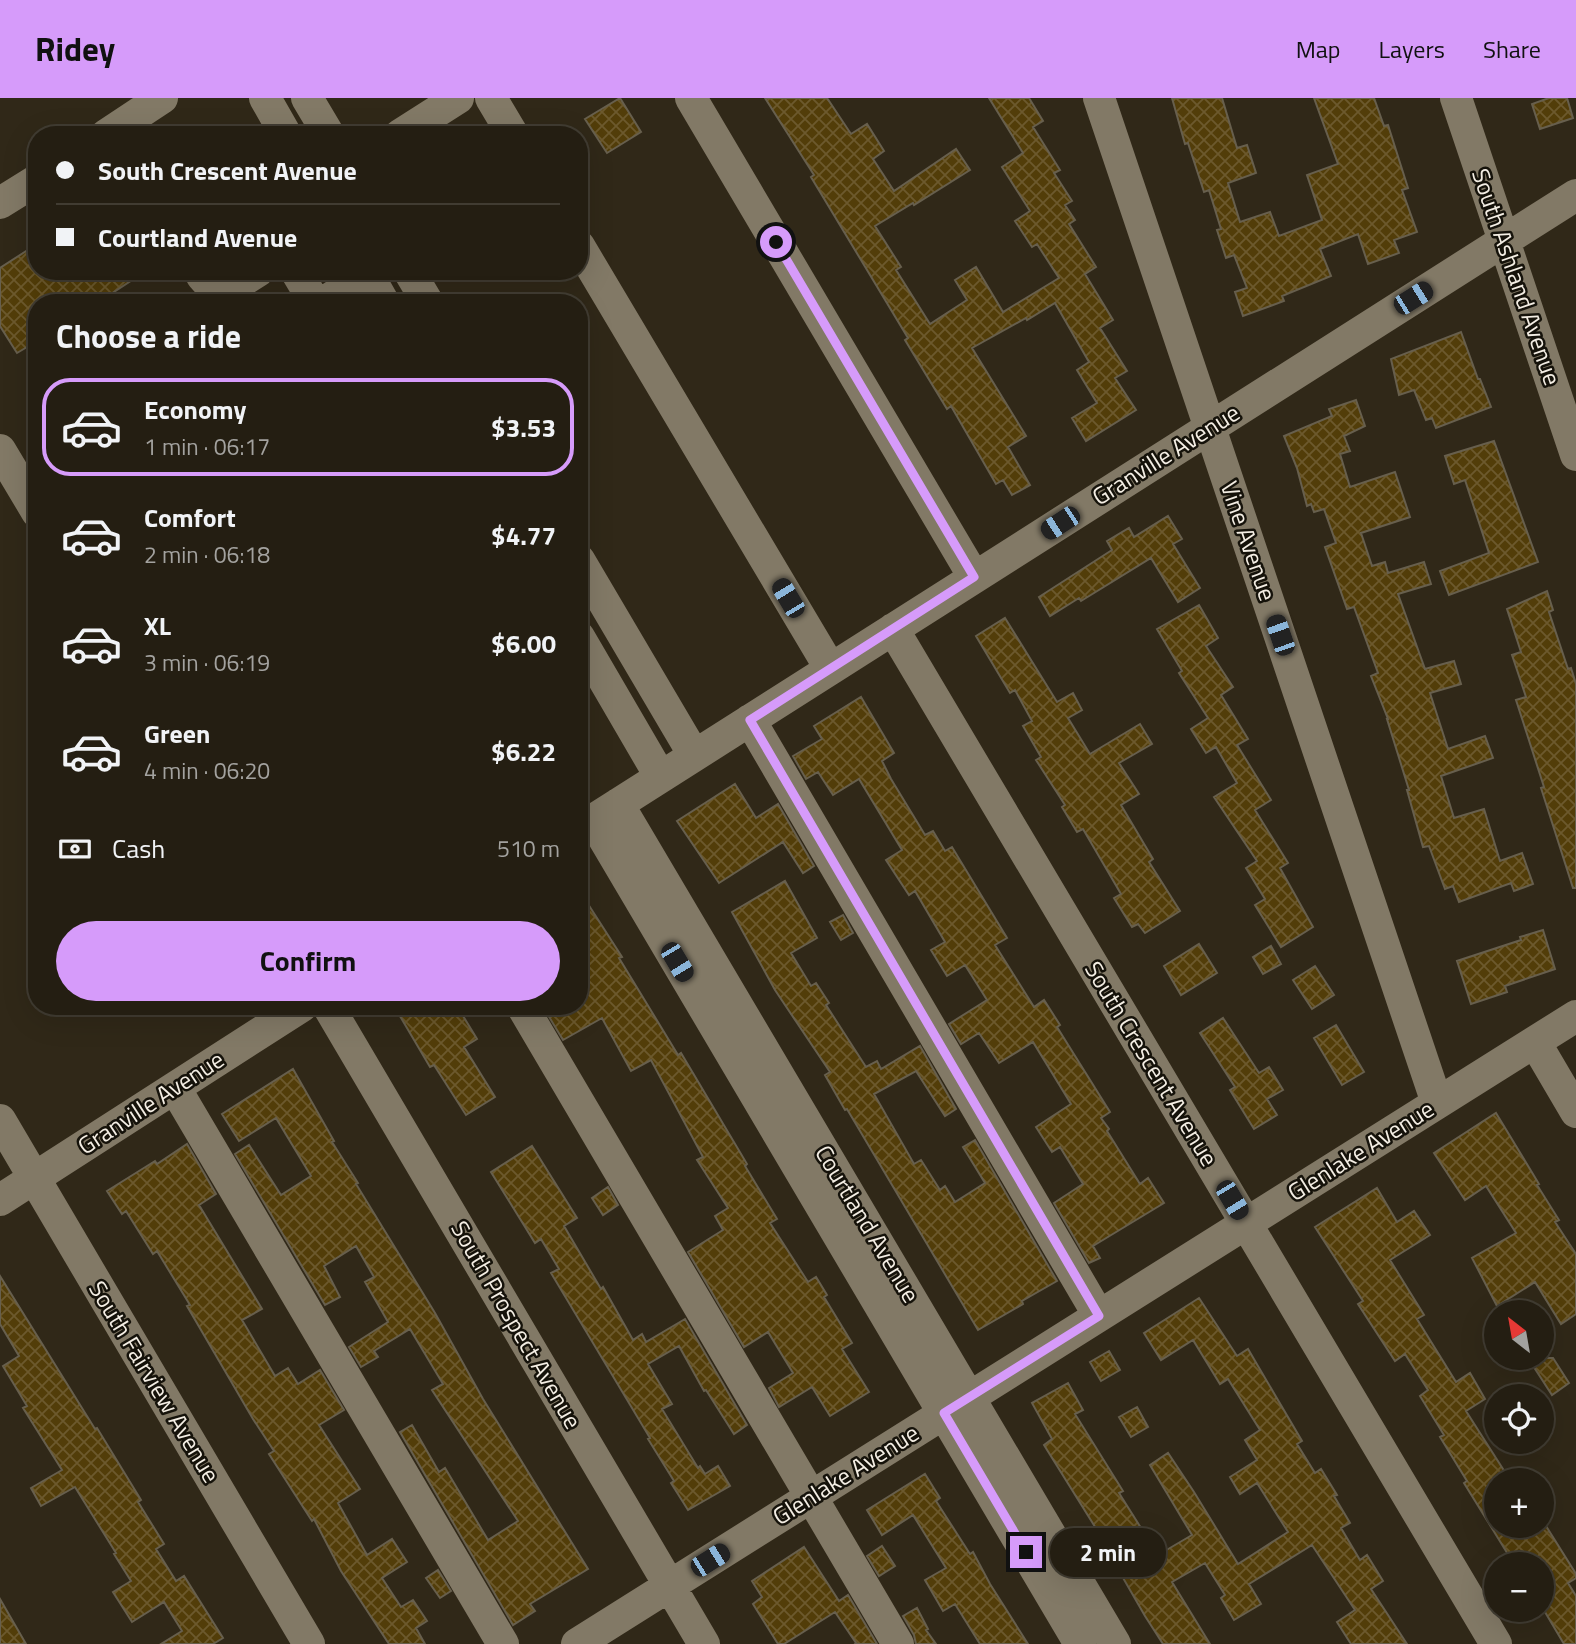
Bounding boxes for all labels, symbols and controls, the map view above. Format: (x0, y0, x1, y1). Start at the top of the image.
text: Ridey (35, 24, 115, 74)
text: Map (1296, 31, 1341, 67)
text: Layers (1379, 31, 1445, 67)
text: Share (1483, 31, 1541, 67)
text: South Crescent Avenue (98, 151, 357, 190)
street label: South Ashland Avenue (1463, 164, 1571, 390)
text: Courtland Avenue (98, 218, 297, 257)
route start (760, 226, 792, 258)
car (1390, 278, 1437, 318)
text: Choose a ride (56, 312, 241, 360)
text: Economy (144, 390, 246, 429)
street label: Granville Avenue (1085, 394, 1246, 514)
icon: car (60, 396, 123, 459)
text: $3.53 (491, 408, 556, 447)
text: 1 min · 06:17 (144, 429, 270, 464)
street label: Vine Avenue (1212, 476, 1286, 605)
text: Comfort (144, 498, 236, 537)
car (1037, 503, 1084, 543)
icon: car (60, 504, 123, 567)
text: $4.77 (491, 516, 556, 555)
text: 2 min · 06:18 (144, 537, 270, 572)
car (769, 575, 808, 621)
text: XL (144, 606, 171, 645)
icon: car (60, 612, 123, 675)
car (1264, 612, 1297, 658)
text: $6.00 (491, 624, 556, 663)
text: 3 min · 06:19 (144, 645, 270, 680)
text: Green (144, 714, 210, 753)
icon: car (60, 720, 123, 783)
text: $6.22 (491, 732, 556, 771)
text: 4 min · 06:20 (144, 753, 270, 788)
text: Cash (112, 829, 165, 868)
icon: cash (56, 830, 94, 868)
text: 510 m (497, 831, 560, 866)
button: Confirm (56, 921, 560, 1001)
car (658, 939, 697, 985)
street label: South Crescent Avenue (1076, 954, 1227, 1173)
street label: Granville Avenue (70, 1041, 231, 1163)
street label: Glenlake Avenue (1280, 1091, 1441, 1210)
street label: Courtland Avenue (806, 1138, 929, 1309)
car (1213, 1177, 1252, 1223)
street label: South Prospect Avenue (442, 1214, 591, 1435)
street label: South Fairview Avenue (80, 1274, 229, 1489)
north arrow (1484, 1300, 1554, 1370)
map controls (1484, 1300, 1554, 1622)
button: locate (1484, 1384, 1554, 1454)
street label: Glenlake Avenue (765, 1415, 926, 1534)
button: + (1484, 1468, 1554, 1538)
callout: 2 min (1050, 1528, 1166, 1576)
text: 2 min (1080, 1535, 1136, 1570)
route end (1010, 1536, 1042, 1568)
car (687, 1540, 734, 1580)
button: − (1484, 1552, 1554, 1622)

